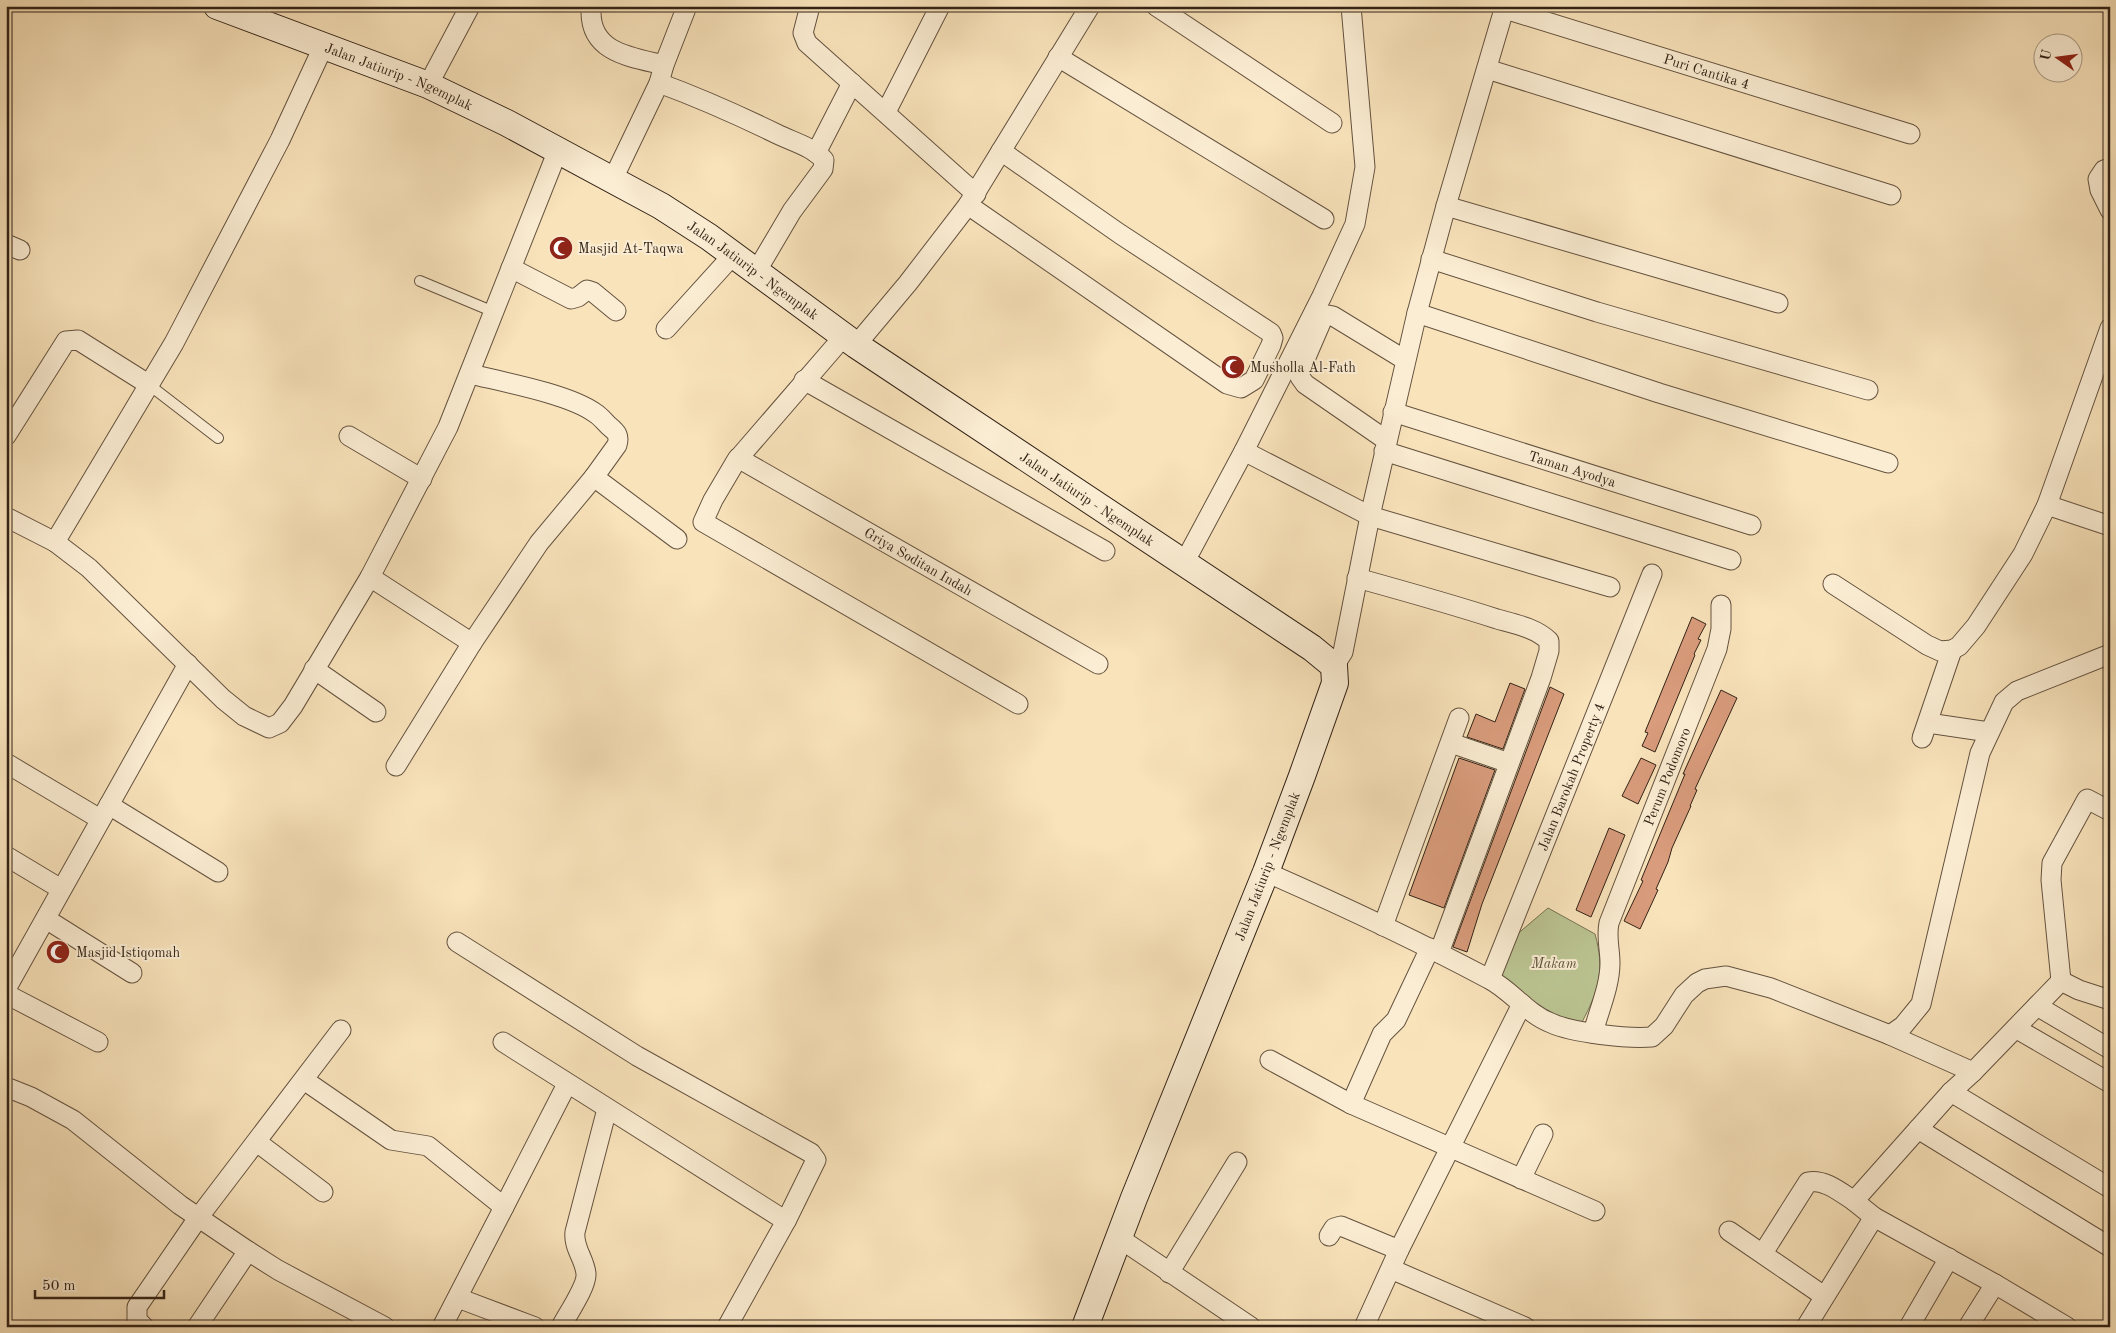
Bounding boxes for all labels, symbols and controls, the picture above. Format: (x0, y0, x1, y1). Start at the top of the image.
north arrow (2034, 32, 2084, 82)
street label: Jalan Jatiurip - Ngemplak (323, 41, 475, 113)
text: U (2038, 48, 2054, 62)
street label: Puri Cantika 4 (1662, 52, 1751, 92)
street label: Jalan Jatiurip - Ngemplak (684, 219, 821, 323)
mosque icon: Masjid At-Taqwa (548, 235, 574, 261)
place label: Masjid At-Taqwa (578, 242, 684, 256)
mosque icon: Musholla Al-Fath (1220, 354, 1246, 380)
place label: Musholla Al-Fath (1250, 361, 1356, 375)
street label: Taman Ayodya (1527, 449, 1617, 490)
street label: Jalan Jatiurip - Ngemplak (1017, 450, 1156, 549)
street label: Griya Soditan Indah (861, 526, 975, 599)
street label: Jalan Barokah Property 4 (1536, 701, 1608, 853)
street label: Perum Podomoro (1642, 726, 1693, 828)
street label: Jalan Jatiurip - Ngemplak (1233, 790, 1303, 943)
mosque icon: Masjid Istiqomah (45, 939, 71, 965)
place label: Masjid Istiqomah (76, 946, 180, 960)
park label: Makam (1530, 957, 1577, 971)
scale bar (35, 1268, 164, 1300)
text: 50 m (42, 1279, 76, 1294)

